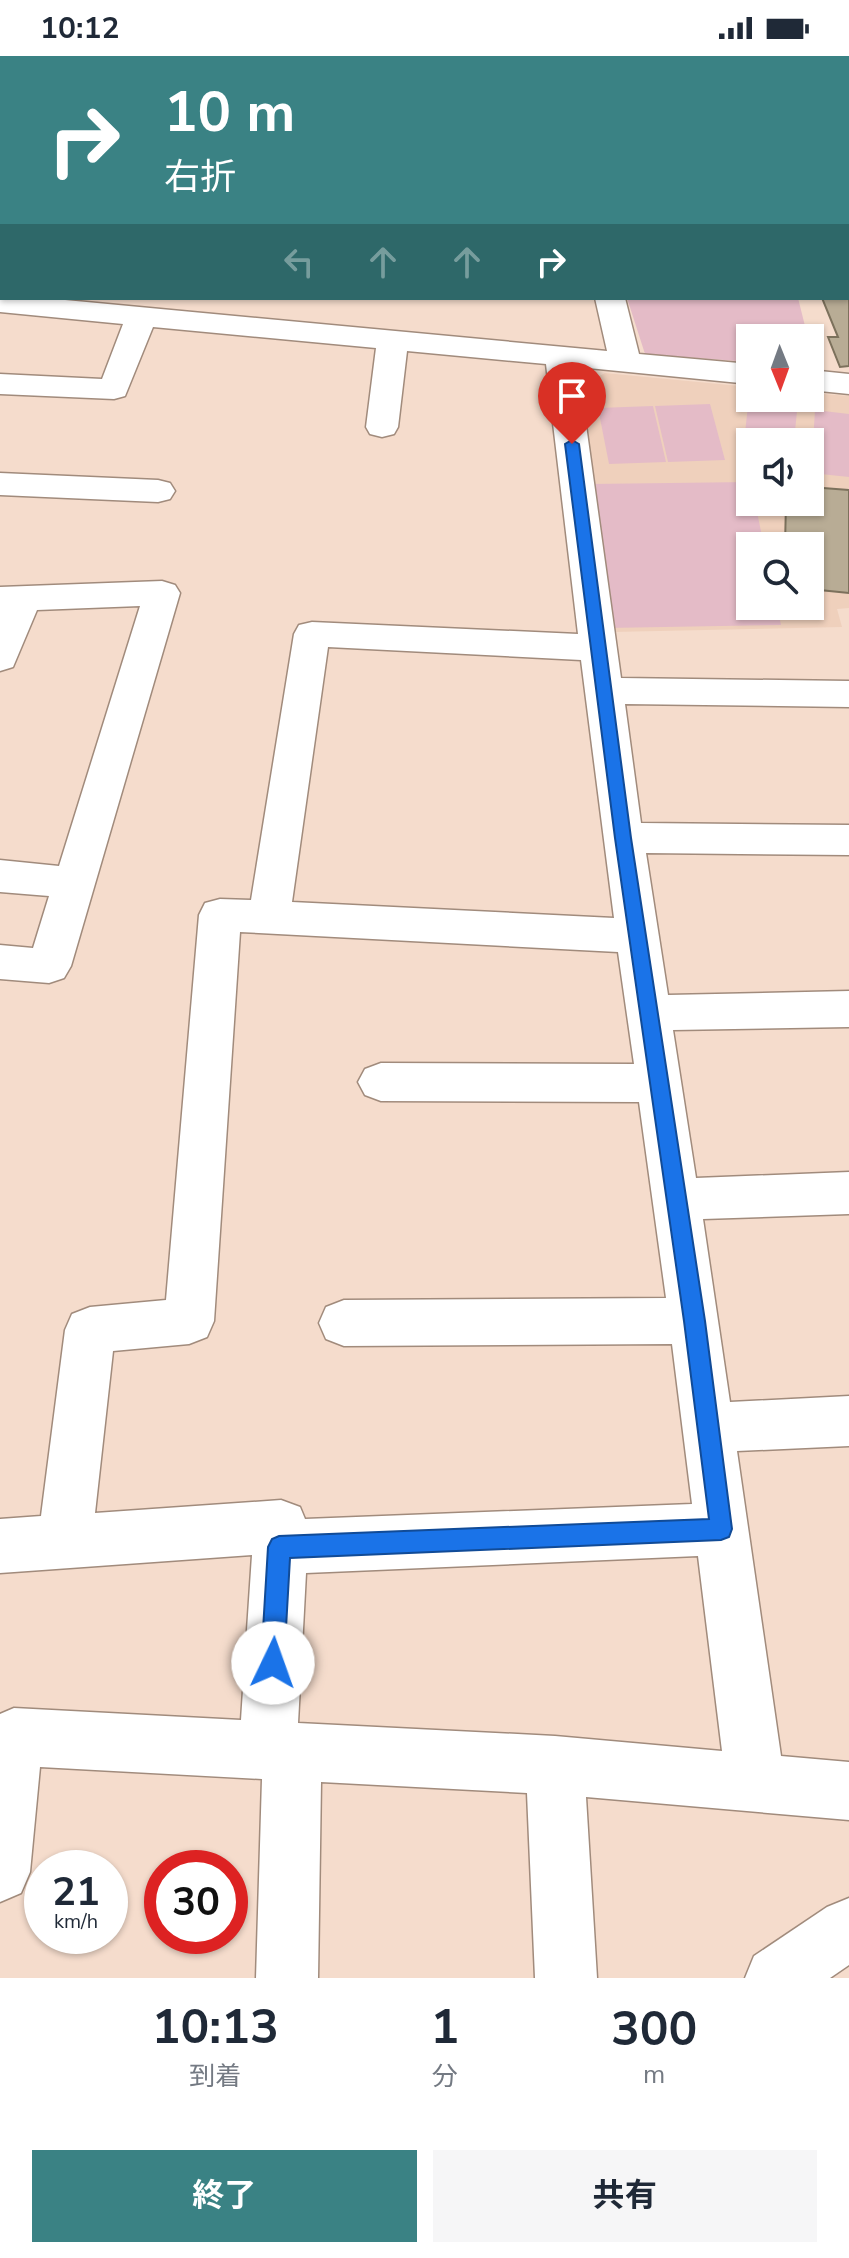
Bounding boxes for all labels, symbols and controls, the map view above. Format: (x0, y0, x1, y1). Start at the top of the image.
text: 10:12 (40, 8, 119, 49)
text: 10 m (164, 74, 295, 151)
icon: right (32, 88, 136, 192)
text: 右折 (164, 153, 236, 202)
icon: left (277, 240, 321, 284)
icon: ahead (361, 240, 405, 284)
icon: ahead (445, 240, 489, 284)
icon: right (529, 240, 573, 284)
north arrow (736, 324, 824, 412)
map controls (736, 324, 824, 620)
pin (538, 362, 606, 444)
icon: arrive (550, 374, 594, 418)
button: sound (736, 428, 824, 516)
button: search (736, 532, 824, 620)
position arrow (231, 1621, 315, 1705)
speed limit sign: 30 (144, 1850, 248, 1954)
text: 21 (52, 1865, 100, 1919)
text: km/h (54, 1908, 98, 1935)
text: 10:13 (152, 1994, 279, 2060)
text: 1 (430, 1994, 459, 2060)
text: 300 (611, 1996, 697, 2062)
text: m (643, 2057, 665, 2092)
text: 到着 (189, 2059, 241, 2094)
text: 分 (432, 2059, 458, 2094)
button: 終了 (32, 2150, 417, 2242)
button: 共有 (433, 2150, 817, 2242)

